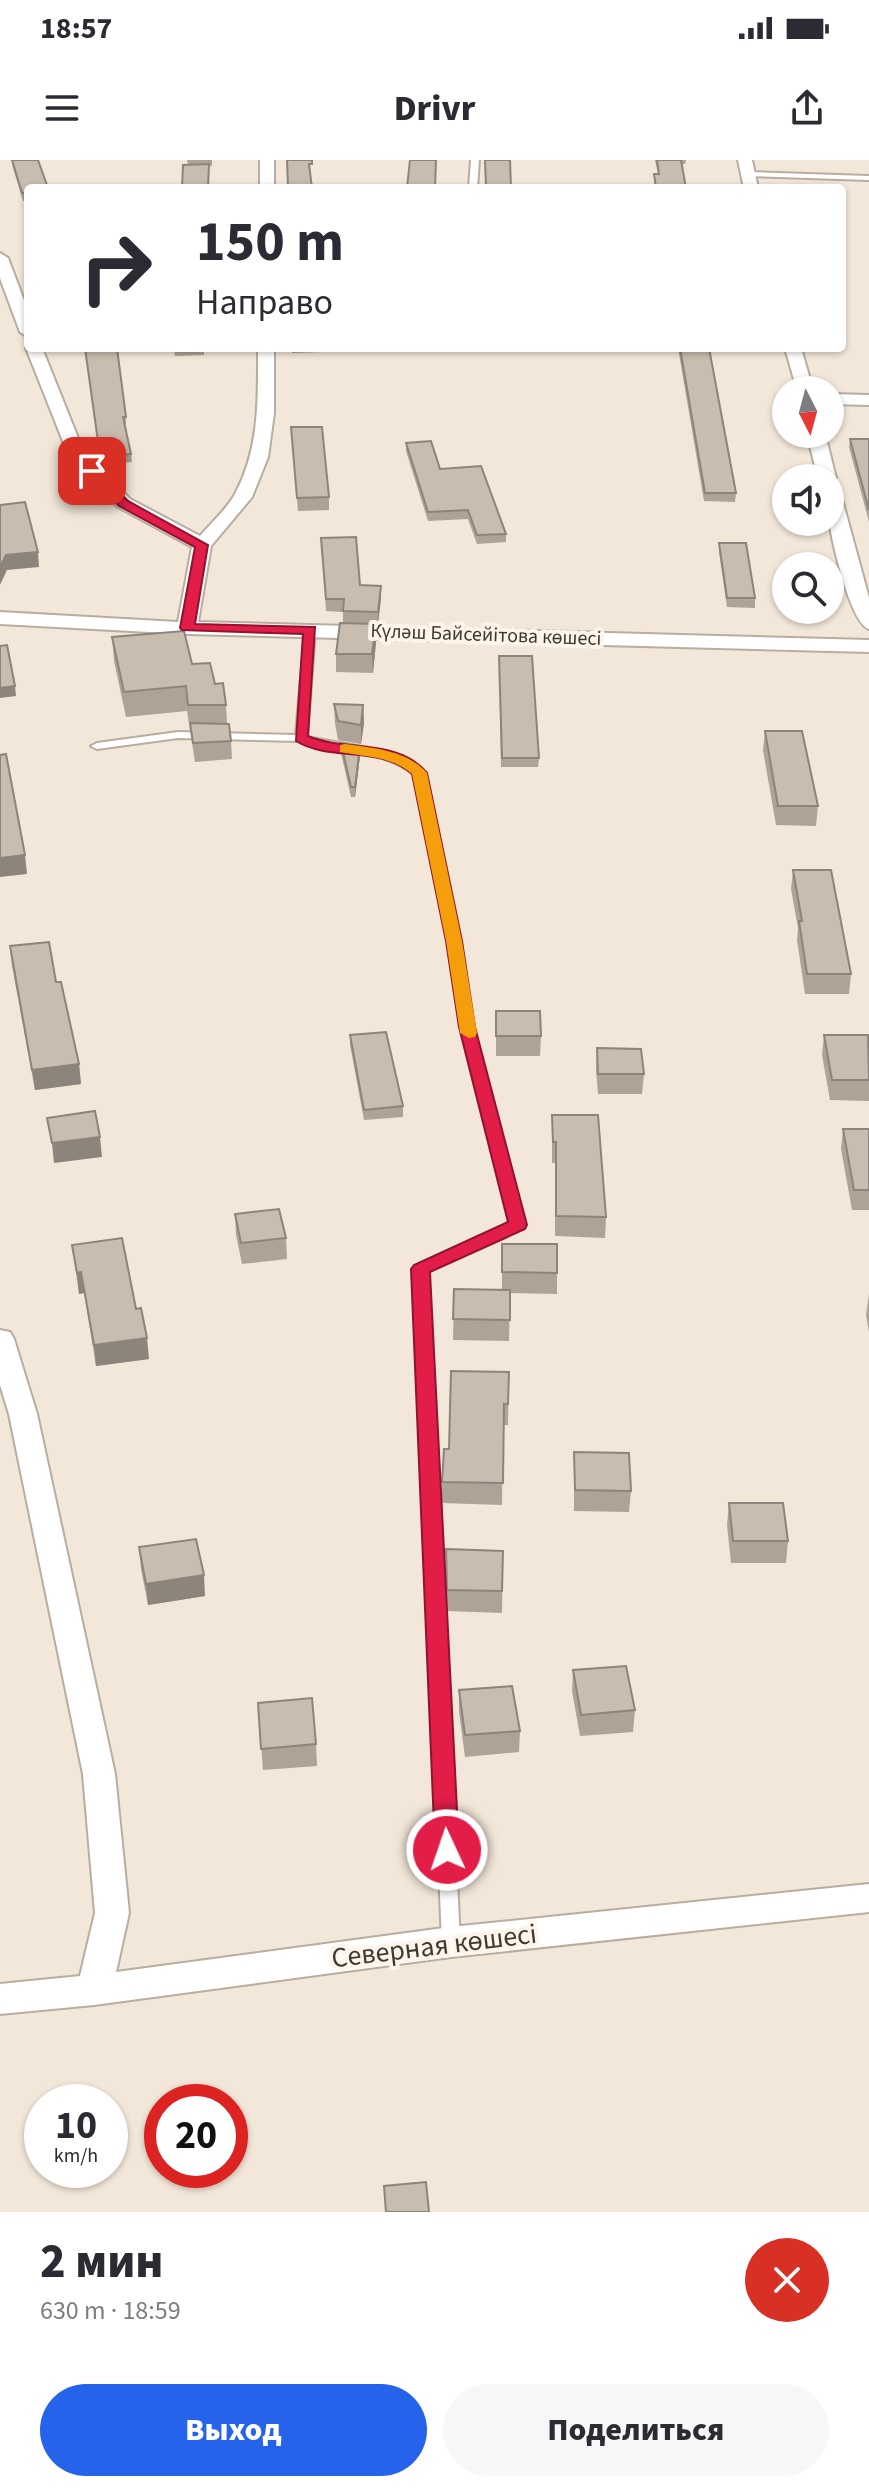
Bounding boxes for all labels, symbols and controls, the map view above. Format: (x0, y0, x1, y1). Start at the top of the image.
text: 18:57 (40, 7, 112, 50)
text: Drivr (394, 83, 475, 134)
icon: menu (40, 86, 84, 130)
icon: share (785, 86, 829, 130)
text: 150 m (196, 203, 344, 282)
icon: right (64, 216, 168, 320)
text: Направо (196, 277, 333, 328)
north arrow (772, 376, 844, 448)
map controls (772, 376, 844, 624)
pin (58, 437, 126, 505)
icon: arrive (70, 449, 114, 493)
button: sound (772, 464, 844, 536)
button: search (772, 552, 844, 624)
street label: Күләш Байсейітова көшесі (370, 617, 602, 653)
position arrow (405, 1808, 489, 1892)
street label: Северная көшесі (329, 1914, 539, 1978)
speed limit sign: 20 (144, 2084, 248, 2188)
text: 10 (55, 2097, 97, 2154)
text: km/h (54, 2142, 98, 2170)
text: 2 мин (40, 2228, 163, 2296)
button: close (745, 2238, 829, 2322)
text: 630 m · 18:59 (40, 2292, 181, 2329)
button: Выход (40, 2384, 427, 2476)
button: Поделиться (443, 2384, 829, 2476)

